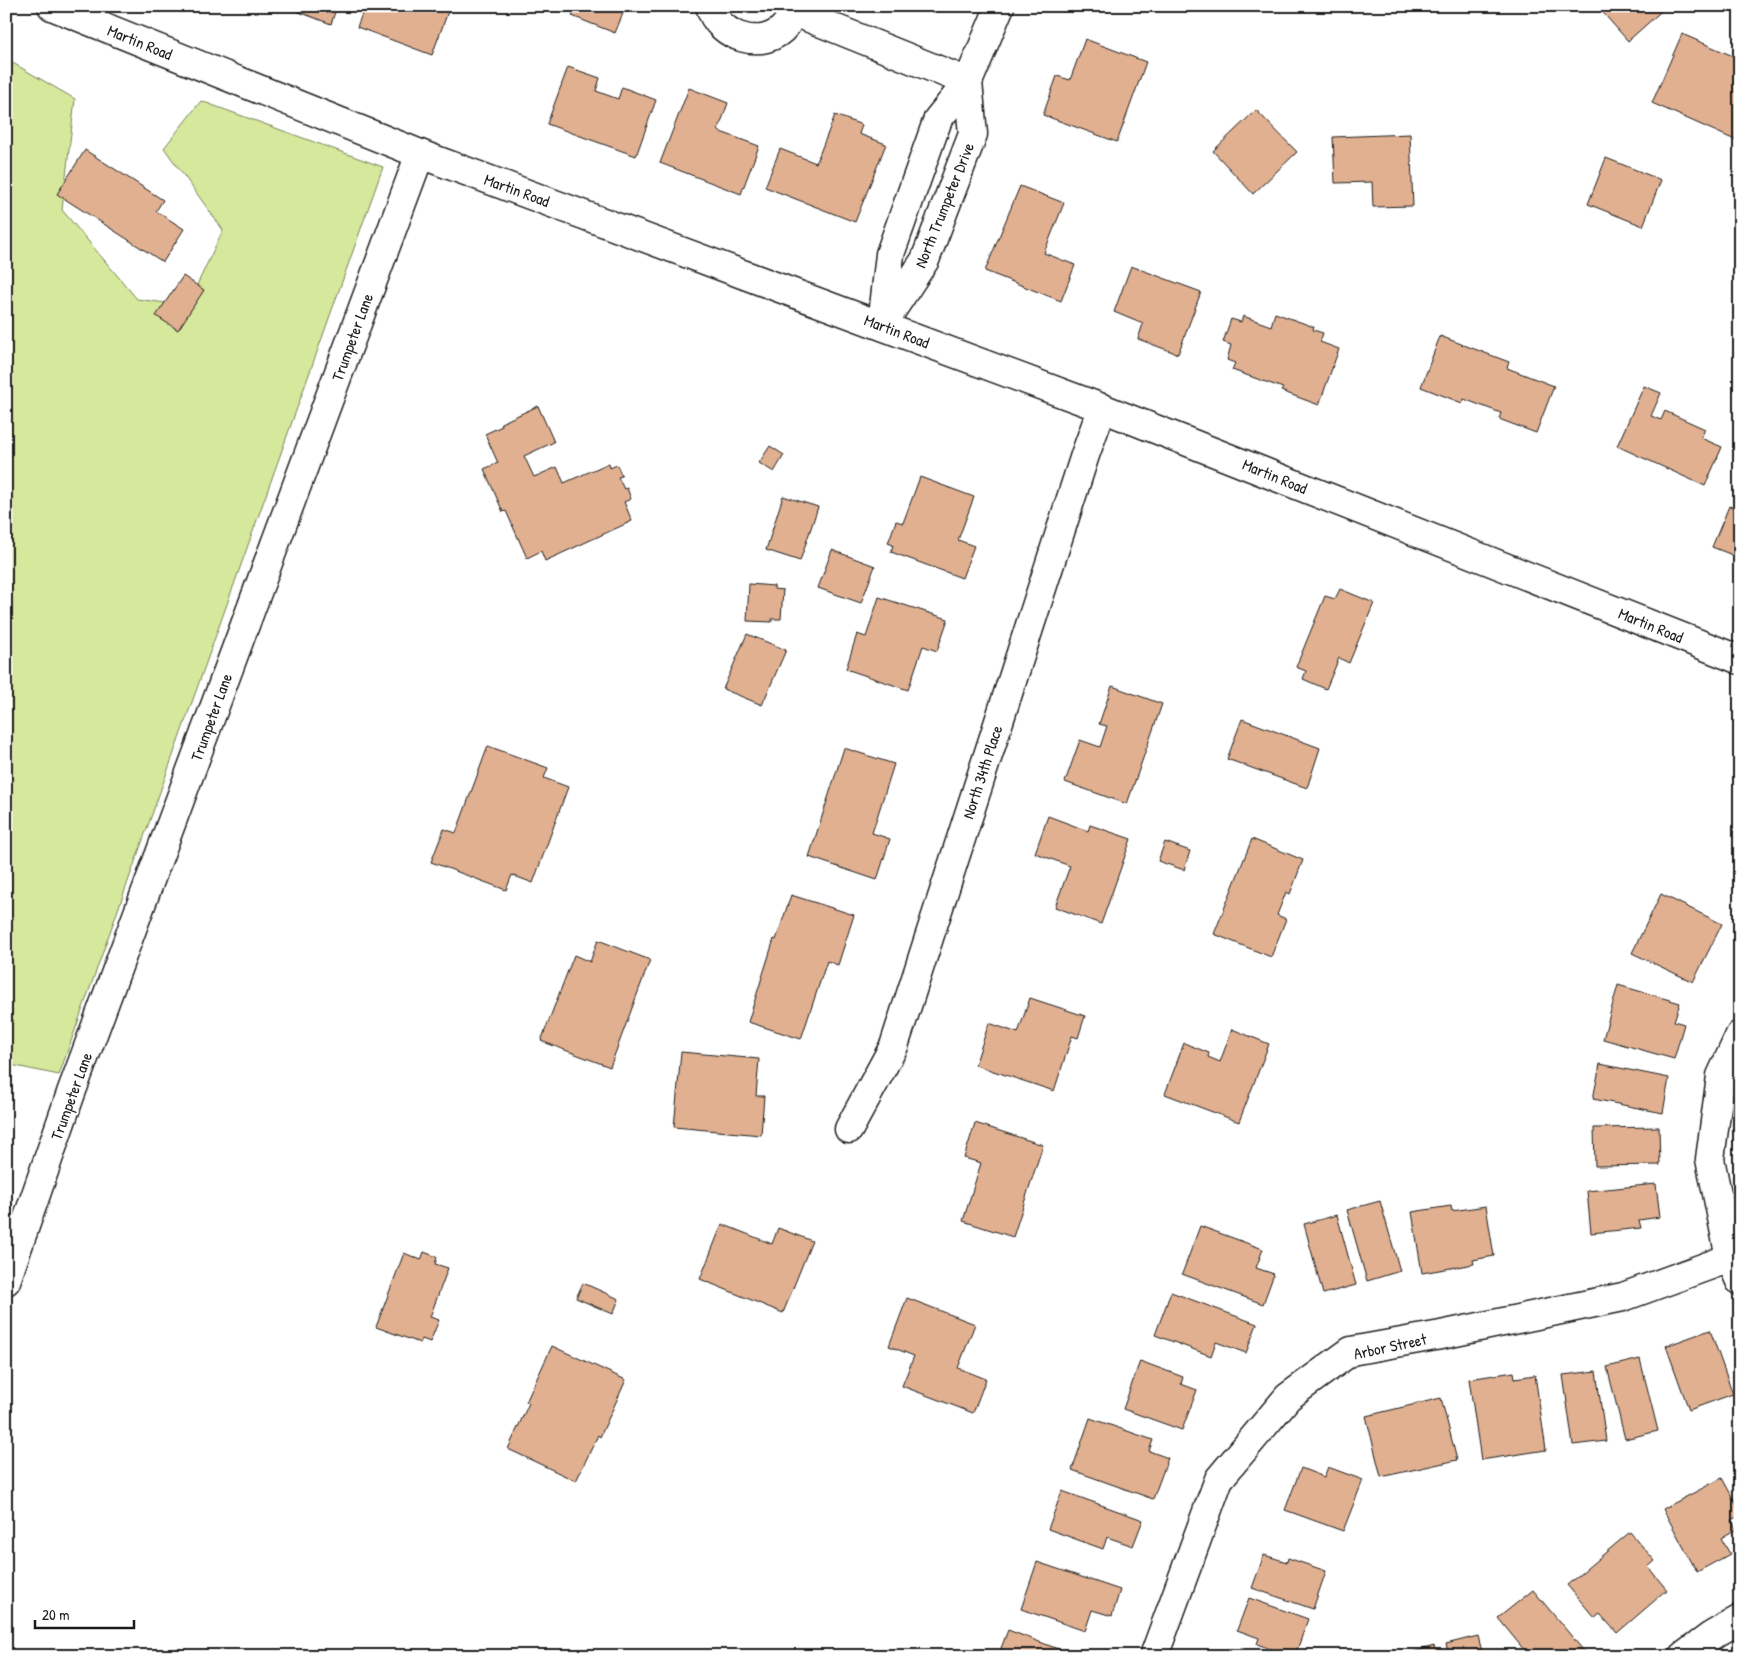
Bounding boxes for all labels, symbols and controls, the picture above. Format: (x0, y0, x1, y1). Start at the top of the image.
street label: Martin Road (104, 19, 176, 65)
street label: North Trumpeter Drive (909, 139, 979, 271)
street label: Martin Road (481, 168, 553, 212)
street label: Trumpeter Lane (326, 290, 378, 384)
street label: Martin Road (861, 309, 933, 353)
street label: Martin Road (1239, 453, 1311, 499)
street label: Martin Road (1615, 602, 1687, 648)
street label: Trumpeter Lane (185, 670, 237, 764)
street label: North 34th Place (957, 722, 1008, 821)
street label: Trumpeter Lane (45, 1049, 97, 1143)
street label: Arbor Street (1351, 1327, 1429, 1364)
scale bar (35, 1597, 134, 1629)
text: 20 m (42, 1604, 69, 1625)

